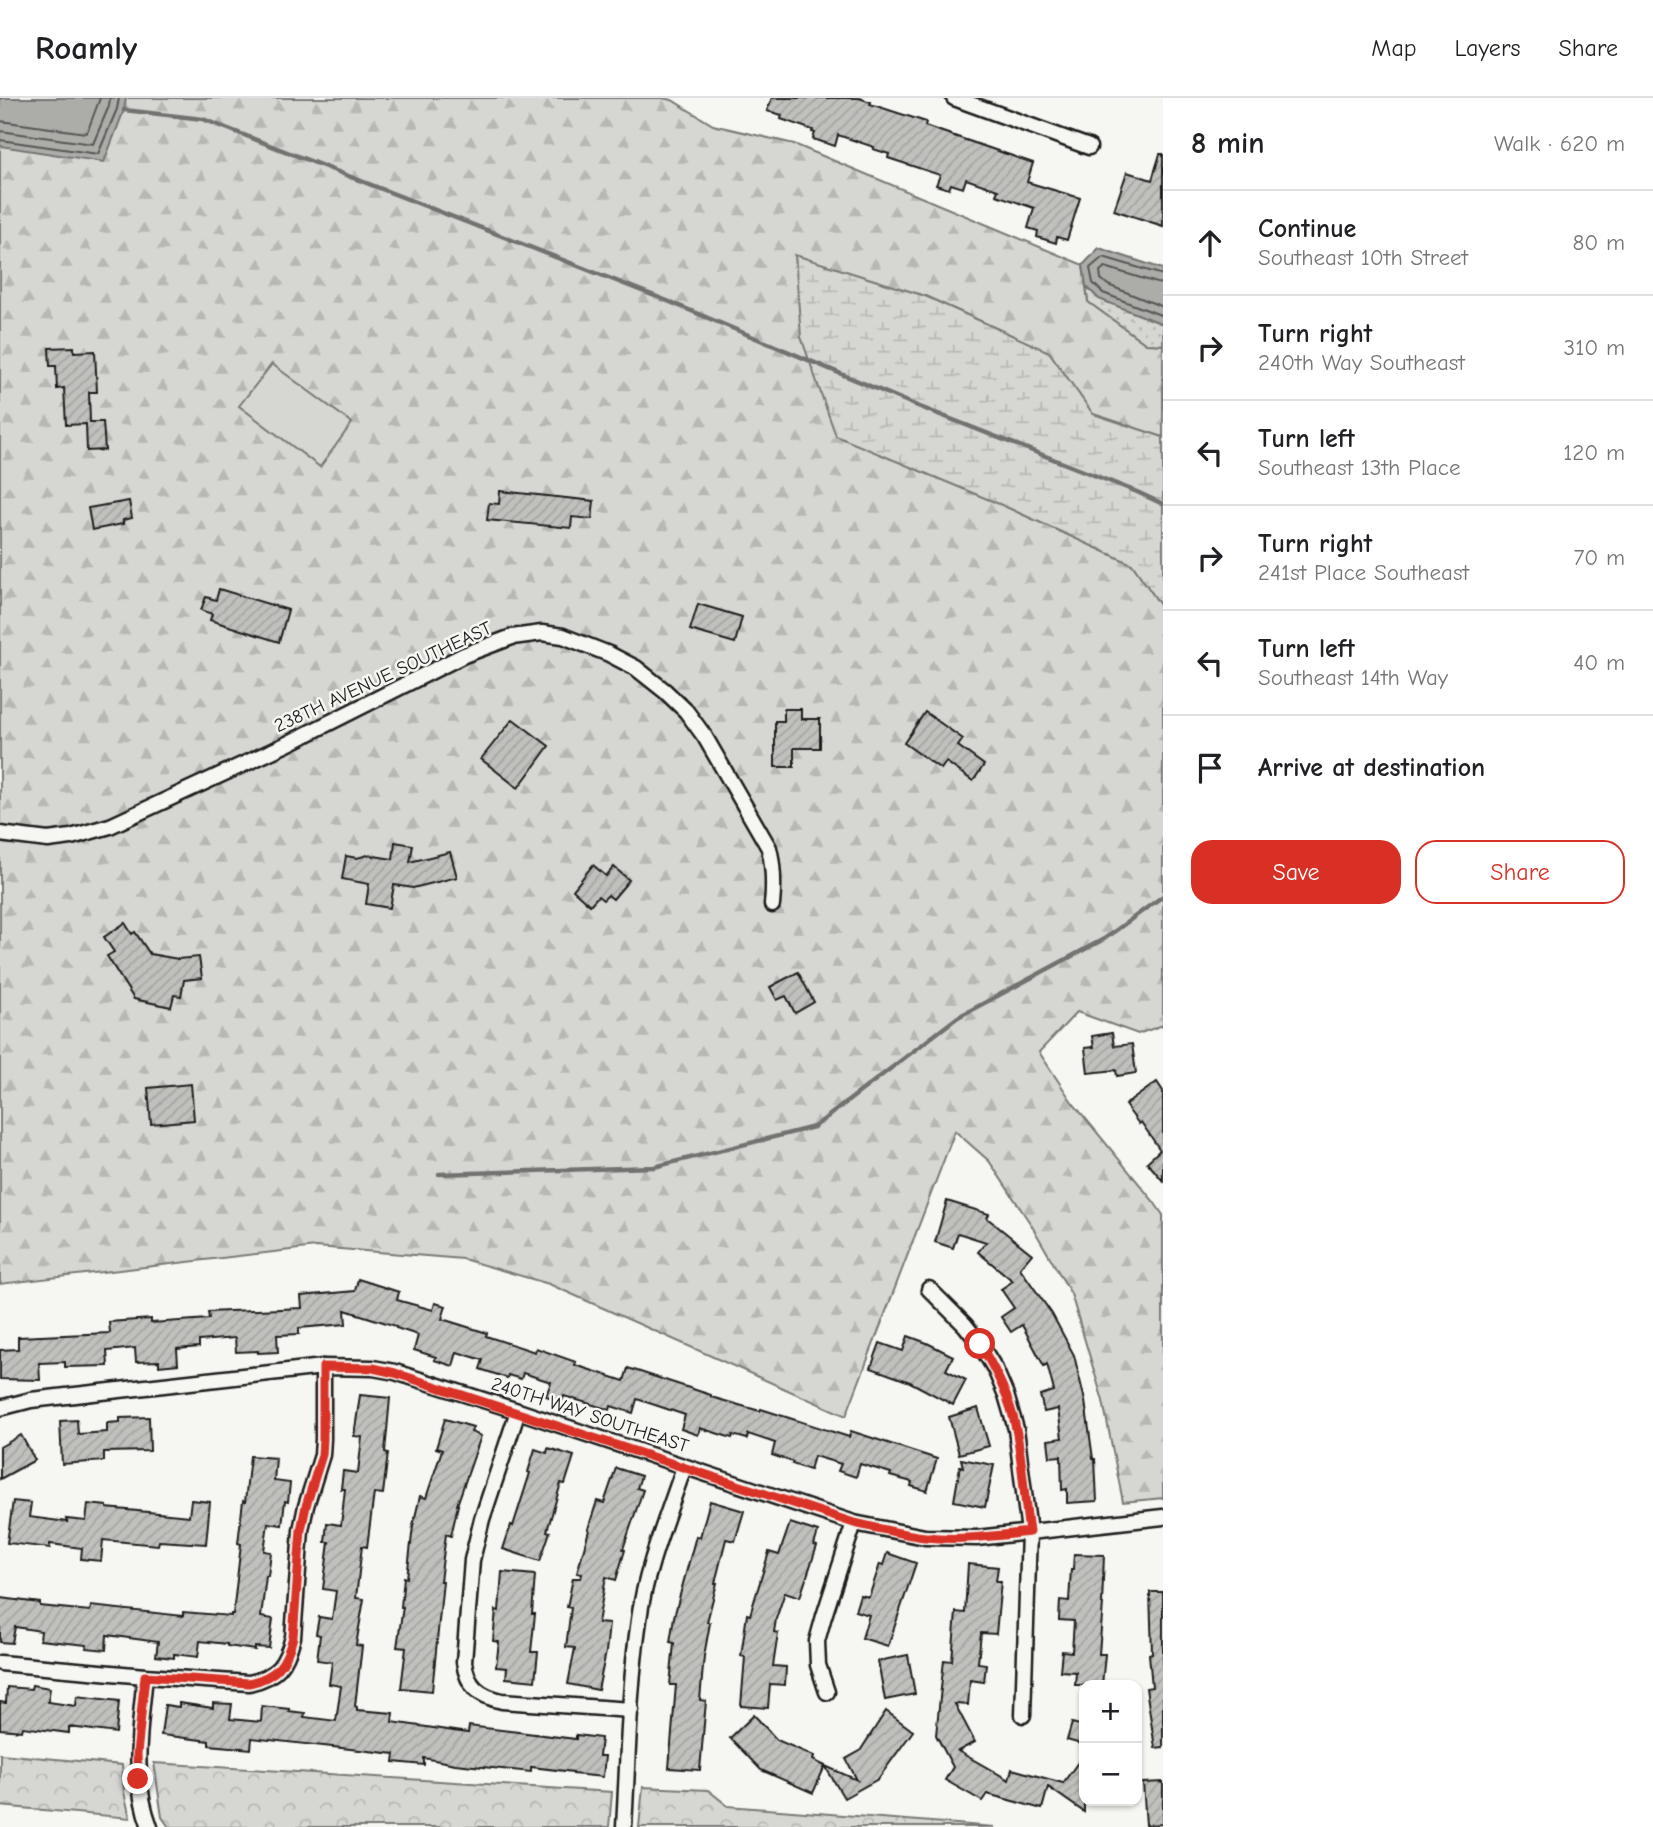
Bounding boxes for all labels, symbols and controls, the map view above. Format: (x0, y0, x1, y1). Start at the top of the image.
text: Roamly (35, 29, 137, 67)
text: Map (1371, 34, 1417, 62)
text: Layers (1455, 34, 1520, 62)
text: Share (1558, 34, 1618, 62)
text: 8 min (1191, 126, 1265, 161)
text: Walk · 620 m (1494, 130, 1625, 157)
text: Continue (1258, 214, 1356, 244)
icon: ahead (1191, 224, 1229, 262)
text: 80 m (1572, 229, 1625, 256)
text: Southeast 10th Street (1258, 244, 1468, 271)
text: Turn right (1258, 319, 1372, 349)
icon: right (1191, 329, 1229, 367)
text: 310 m (1564, 334, 1625, 361)
text: 240th Way Southeast (1258, 349, 1465, 376)
text: Turn left (1258, 424, 1355, 454)
icon: left (1191, 434, 1229, 472)
text: 120 m (1563, 439, 1625, 466)
text: Southeast 13th Place (1258, 454, 1460, 481)
text: Turn right (1258, 529, 1372, 559)
icon: right (1191, 539, 1229, 577)
text: 70 m (1573, 544, 1625, 571)
text: 241st Place Southeast (1258, 559, 1469, 586)
street label: 238TH AVENUE SOUTHEAST (271, 617, 495, 737)
text: Turn left (1258, 634, 1355, 664)
icon: left (1191, 644, 1229, 682)
text: 40 m (1573, 649, 1625, 676)
text: Southeast 14th Way (1258, 664, 1448, 691)
icon: arrive (1191, 749, 1229, 787)
text: Arrive at destination (1258, 753, 1485, 783)
button: Save (1191, 840, 1401, 904)
button: Share (1415, 840, 1625, 904)
route start (964, 1328, 995, 1359)
street label: 240TH WAY SOUTHEAST (489, 1373, 691, 1457)
map controls (1079, 1680, 1142, 1806)
button: + (1079, 1680, 1142, 1743)
button: − (1079, 1743, 1142, 1806)
route end (122, 1763, 153, 1794)

